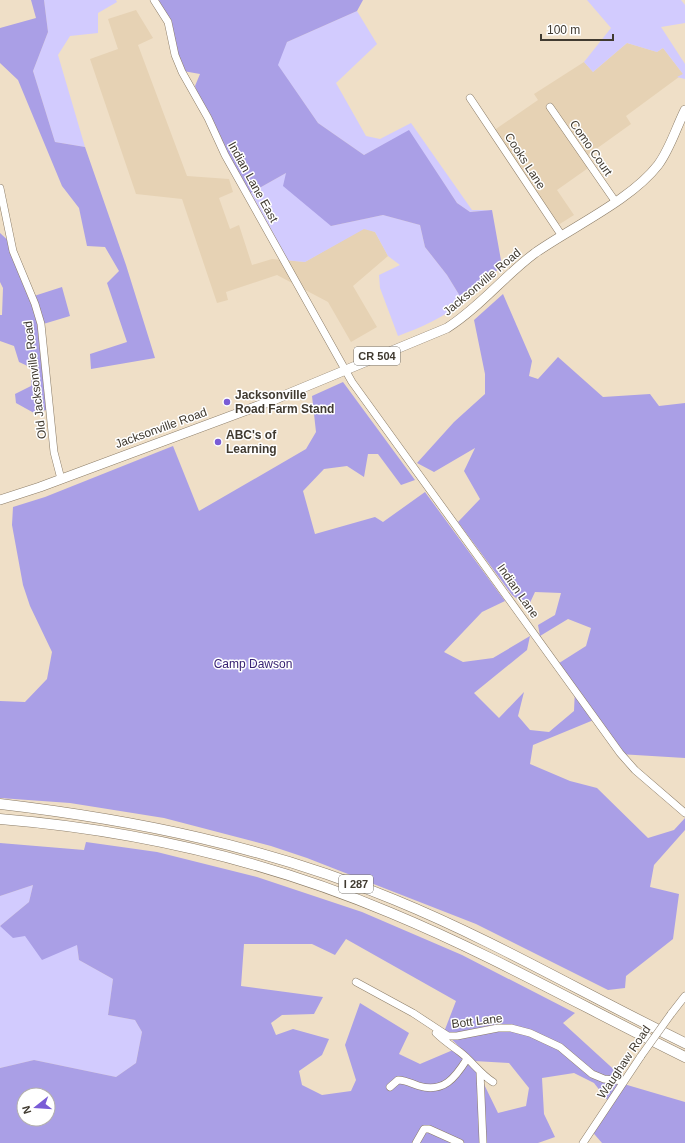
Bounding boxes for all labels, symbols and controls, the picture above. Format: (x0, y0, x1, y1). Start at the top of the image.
scale bar (541, 16, 613, 42)
text: 100 m (547, 23, 580, 37)
street label: Como Court (567, 117, 616, 179)
street label: Cooks Lane (502, 130, 548, 192)
street label: Indian Lane East (225, 139, 281, 225)
street label: Jacksonville Road (440, 246, 524, 318)
street label: Old Jacksonville Road (21, 320, 49, 440)
road number: CR 504 (354, 347, 400, 365)
place label: Jacksonville Road Farm Stand (235, 388, 334, 416)
marker: Jacksonville Road Farm Stand (222, 397, 232, 407)
street label: Jacksonville Road (113, 405, 209, 451)
place label: ABC's of Learning (226, 428, 277, 456)
marker: ABC's of Learning (213, 437, 223, 447)
street label: Indian Lane (494, 561, 542, 621)
park label: Camp Dawson (214, 657, 292, 671)
road number: I 287 (339, 875, 373, 893)
street label: Bott Lane (451, 1011, 504, 1031)
street label: Waughaw Road (594, 1023, 654, 1101)
north arrow (16, 1087, 56, 1127)
text: N (20, 1104, 33, 1115)

